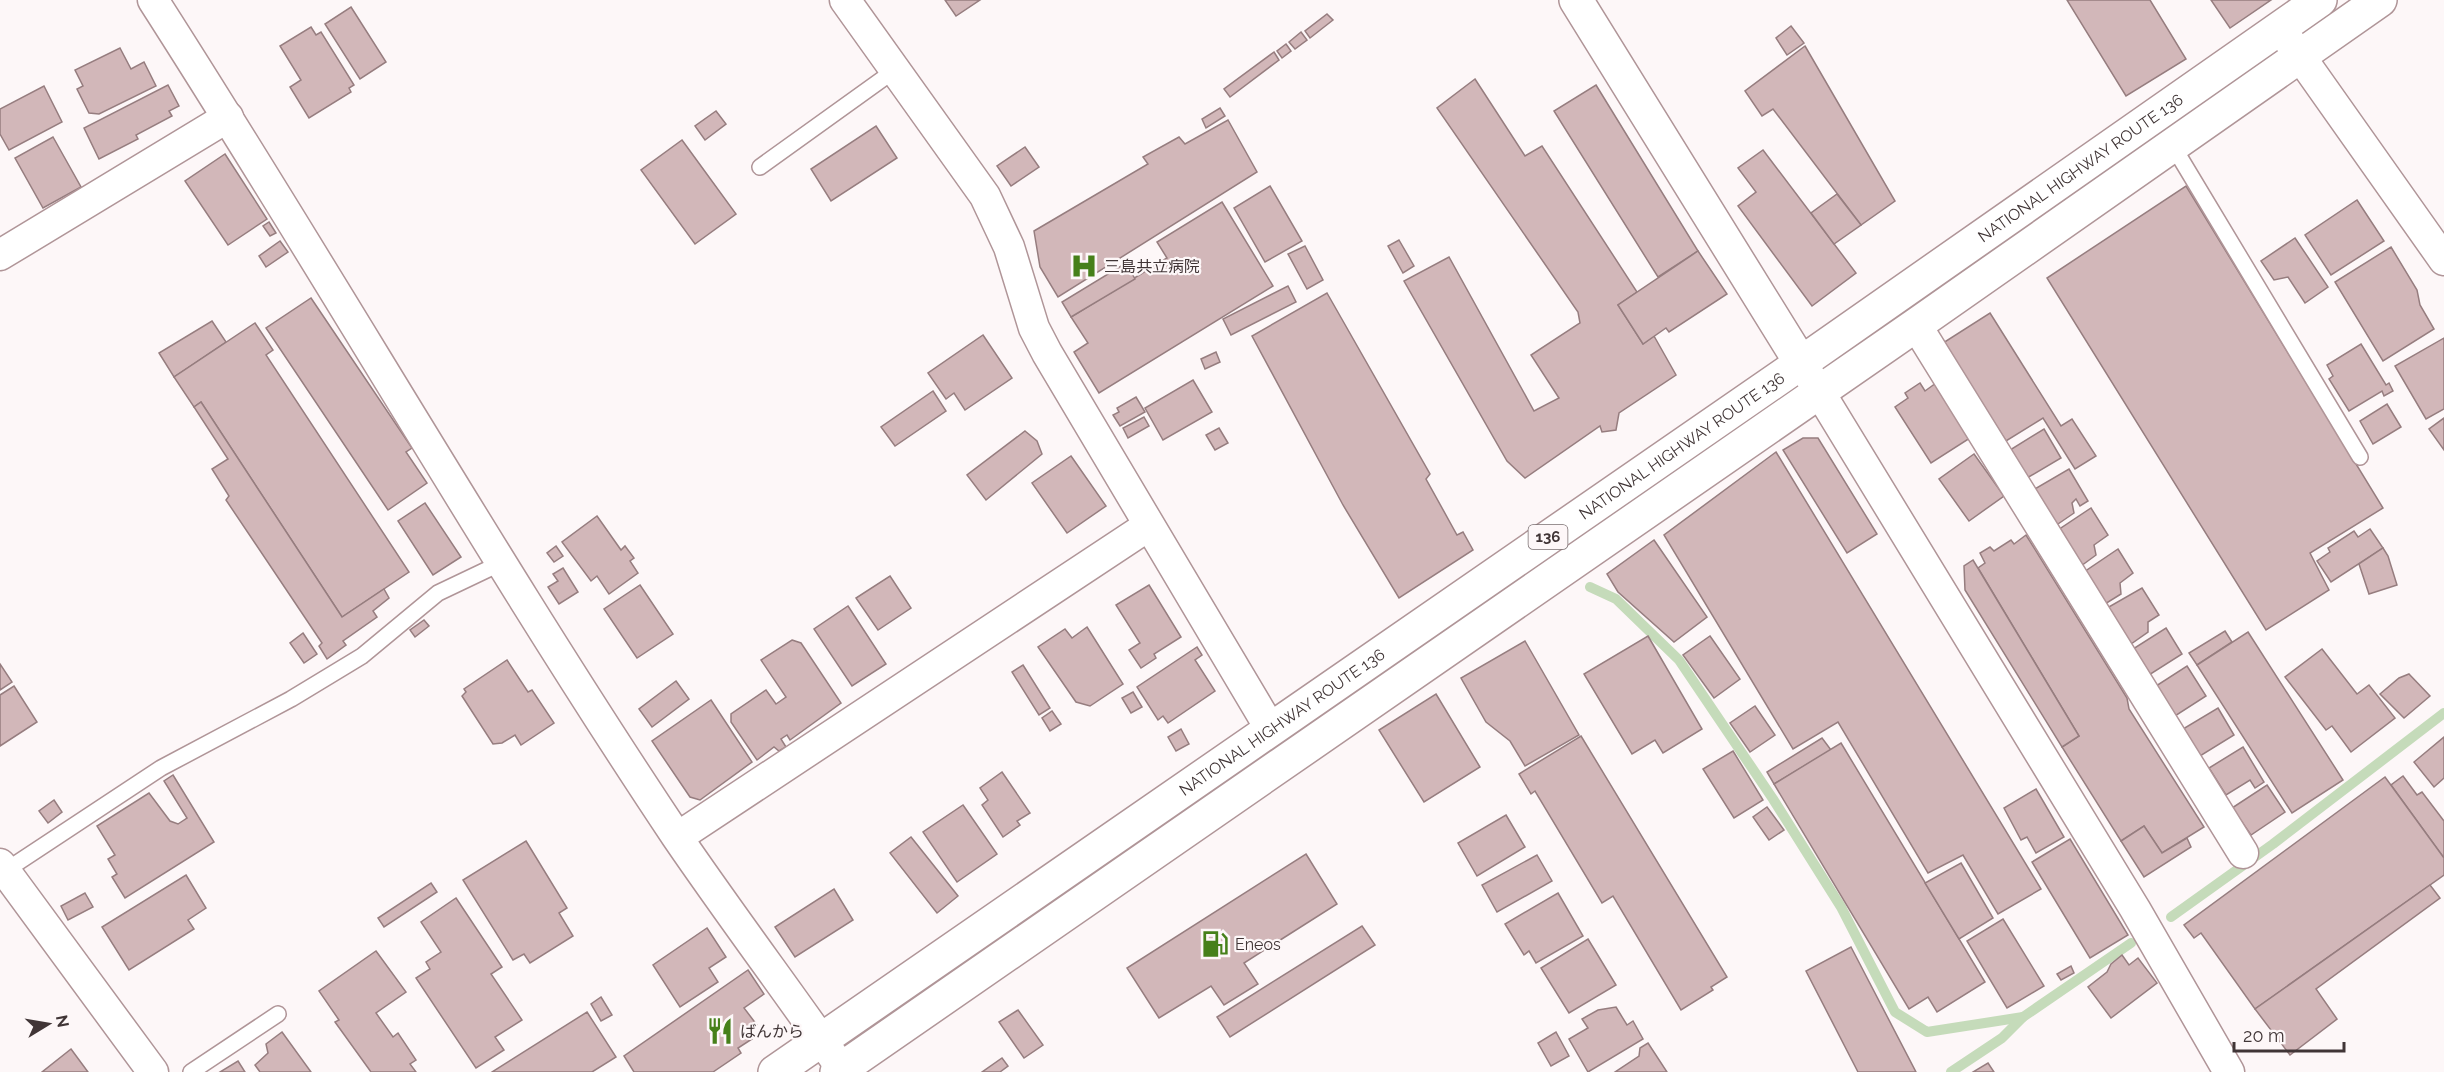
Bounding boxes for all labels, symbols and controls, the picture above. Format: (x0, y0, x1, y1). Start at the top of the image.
street label: NATIONAL HIGHWAY ROUTE 136 (1974, 89, 2186, 246)
hospital icon: 三島共立病院 (1069, 251, 1099, 281)
place label: 三島共立病院 (1104, 257, 1200, 276)
street label: NATIONAL HIGHWAY ROUTE 136 (1575, 368, 1788, 523)
road number: 136 (1528, 525, 1568, 549)
street label: NATIONAL HIGHWAY ROUTE 136 (1175, 644, 1388, 799)
fuel station icon: Eneos (1200, 929, 1230, 959)
place label: Eneos (1235, 935, 1281, 954)
north arrow (18, 994, 78, 1054)
text: N (52, 1013, 73, 1029)
scale bar (2234, 1015, 2344, 1053)
restaurant icon: ばんから (705, 1016, 735, 1046)
place label: ばんから (740, 1022, 804, 1041)
text: 20 m (2243, 1025, 2285, 1046)

